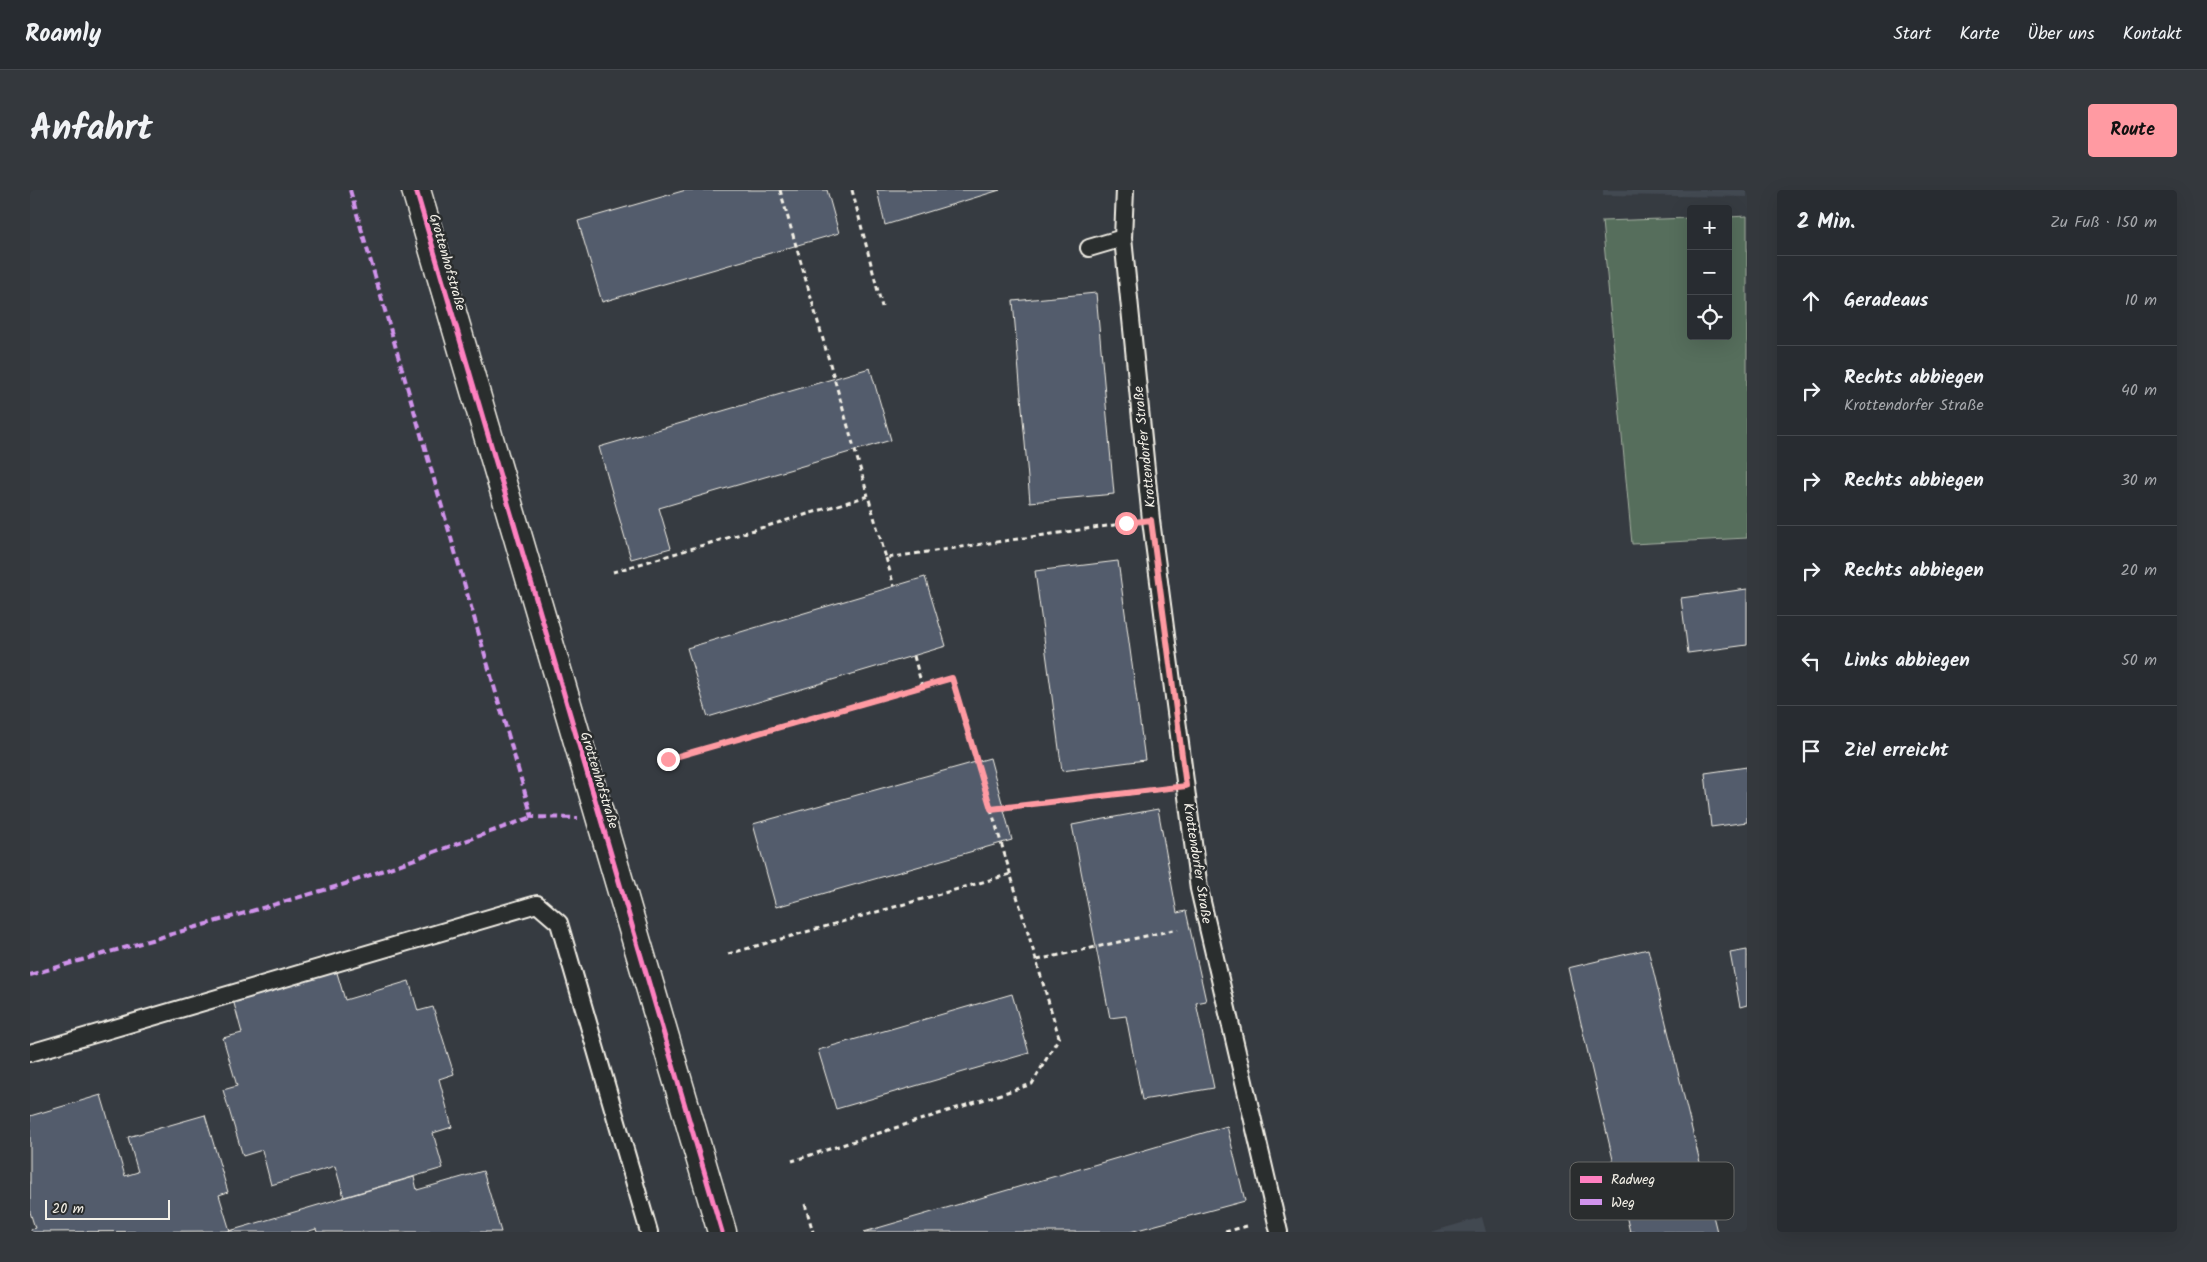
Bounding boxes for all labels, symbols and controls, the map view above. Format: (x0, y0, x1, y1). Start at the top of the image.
text: Roamly (25, 15, 101, 54)
text: Start (1893, 20, 1931, 49)
text: Karte (1959, 20, 1999, 49)
text: Über uns (2027, 20, 2095, 49)
text: Kontakt (2123, 20, 2182, 49)
text: Anfahrt (30, 102, 153, 158)
button: Route (2088, 104, 2177, 157)
map controls (1687, 205, 1732, 340)
button: + (1687, 205, 1732, 250)
text: 2 Min. (1797, 206, 1855, 239)
text: Zu Fuß · 150 m (2050, 210, 2157, 235)
street label: Grottenhofstraße (423, 211, 472, 314)
button: − (1687, 250, 1732, 295)
text: Geradeaus (1844, 286, 1929, 316)
icon: ahead (1797, 287, 1825, 315)
text: 10 m (2125, 288, 2157, 313)
button: locate (1687, 295, 1732, 340)
text: Rechts abbiegen (1844, 363, 1984, 393)
icon: right (1797, 377, 1825, 405)
text: 40 m (2121, 378, 2157, 403)
street label: Krottendorfer Straße (1128, 384, 1162, 509)
text: Krottendorfer Straße (1844, 393, 1984, 418)
text: Rechts abbiegen (1844, 466, 1984, 496)
icon: right (1797, 467, 1825, 495)
text: 30 m (2121, 468, 2157, 493)
route start (1115, 512, 1138, 535)
text: Rechts abbiegen (1844, 556, 1984, 586)
icon: right (1797, 557, 1825, 585)
text: 20 m (2121, 558, 2157, 583)
text: Links abbiegen (1844, 646, 1970, 676)
icon: left (1797, 647, 1825, 675)
text: 50 m (2121, 648, 2157, 673)
street label: Grottenhofstraße (574, 729, 624, 832)
text: Ziel erreicht (1844, 736, 1949, 766)
icon: arrive (1797, 737, 1825, 765)
route end (657, 748, 680, 771)
street label: Krottendorfer Straße (1177, 801, 1218, 926)
legend (1570, 1162, 1734, 1220)
text: Radweg (1611, 1169, 1655, 1191)
text: Weg (1611, 1192, 1635, 1214)
scale bar (45, 1197, 170, 1220)
text: 20 m (52, 1198, 84, 1220)

